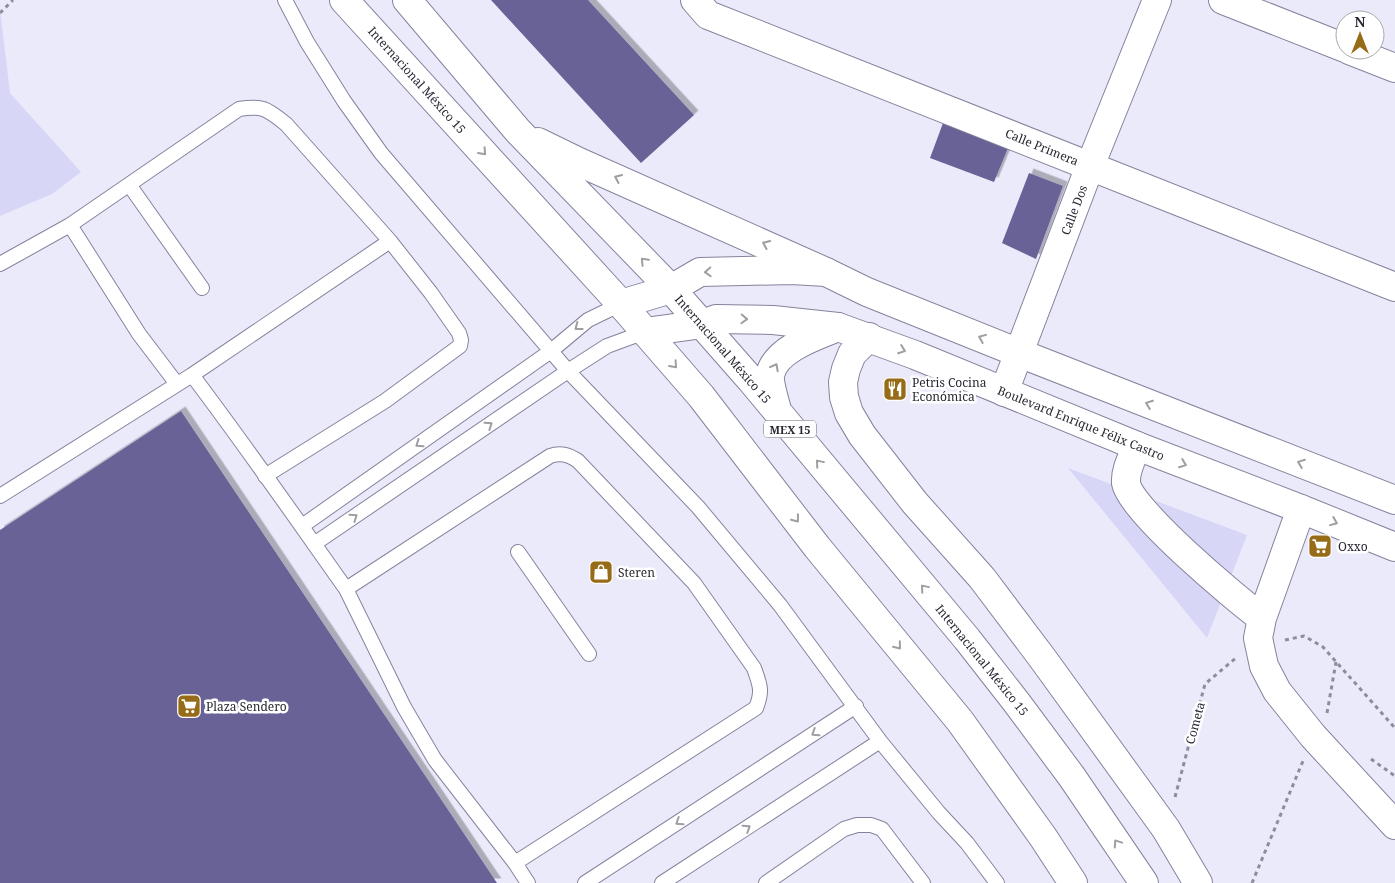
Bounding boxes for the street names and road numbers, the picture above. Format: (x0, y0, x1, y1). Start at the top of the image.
street label: Internacional México 15 (364, 23, 470, 137)
street label: Calle Primera (1003, 125, 1081, 170)
street label: Calle Dos (1057, 183, 1091, 237)
street label: Internacional México 15 (671, 291, 775, 407)
street label: Boulevard Enrique Félix Castro (995, 382, 1167, 464)
road number: MEX 15 (764, 420, 816, 438)
street label: Internacional México 15 (932, 601, 1032, 719)
street label: Cometa (1181, 700, 1209, 746)

